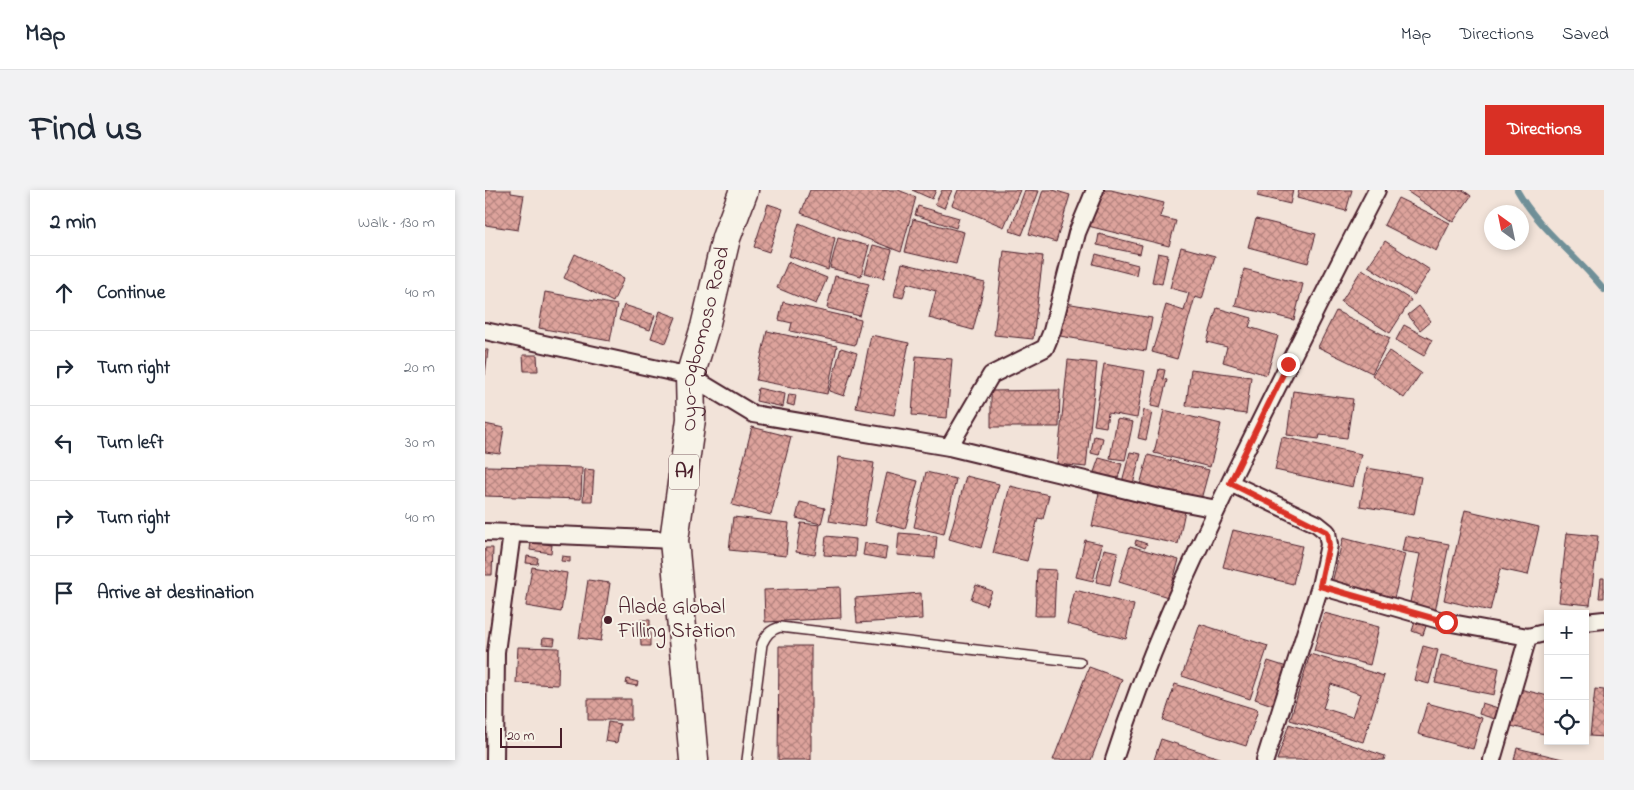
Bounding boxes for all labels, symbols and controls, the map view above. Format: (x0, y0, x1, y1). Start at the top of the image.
text: Map (25, 17, 66, 52)
text: Map (1401, 22, 1431, 48)
text: Directions (1459, 22, 1534, 48)
text: Saved (1562, 22, 1609, 48)
text: Find us (30, 105, 142, 156)
button: Directions (1485, 105, 1604, 155)
north arrow (1484, 205, 1529, 250)
text: 2 min (50, 208, 96, 238)
text: Walk · 130 m (358, 211, 435, 235)
street label: Oyo-Ogbomoso Road (674, 243, 739, 434)
icon: ahead (50, 279, 78, 307)
text: Continue (97, 280, 165, 307)
text: 40 m (405, 281, 435, 305)
route end (1277, 353, 1300, 376)
icon: right (50, 354, 78, 382)
text: Turn right (97, 355, 170, 382)
text: 20 m (404, 356, 435, 380)
icon: left (50, 429, 78, 457)
text: Turn left (97, 430, 164, 457)
text: 30 m (405, 431, 435, 455)
road number: A1 (669, 454, 699, 490)
icon: right (50, 504, 78, 532)
text: Turn right (97, 505, 170, 532)
text: 40 m (405, 506, 435, 530)
icon: arrive (50, 579, 78, 607)
text: Arrive at destination (97, 580, 254, 607)
place label: Alade Global Filling Station (617, 593, 735, 649)
map controls (1544, 610, 1589, 745)
button: + (1544, 610, 1589, 655)
route start (1435, 611, 1458, 634)
marker: Alade Global Filling Station (602, 614, 614, 626)
button: − (1544, 655, 1589, 700)
button: locate (1544, 700, 1589, 745)
scale bar (500, 725, 563, 748)
text: 20 m (507, 726, 534, 747)

